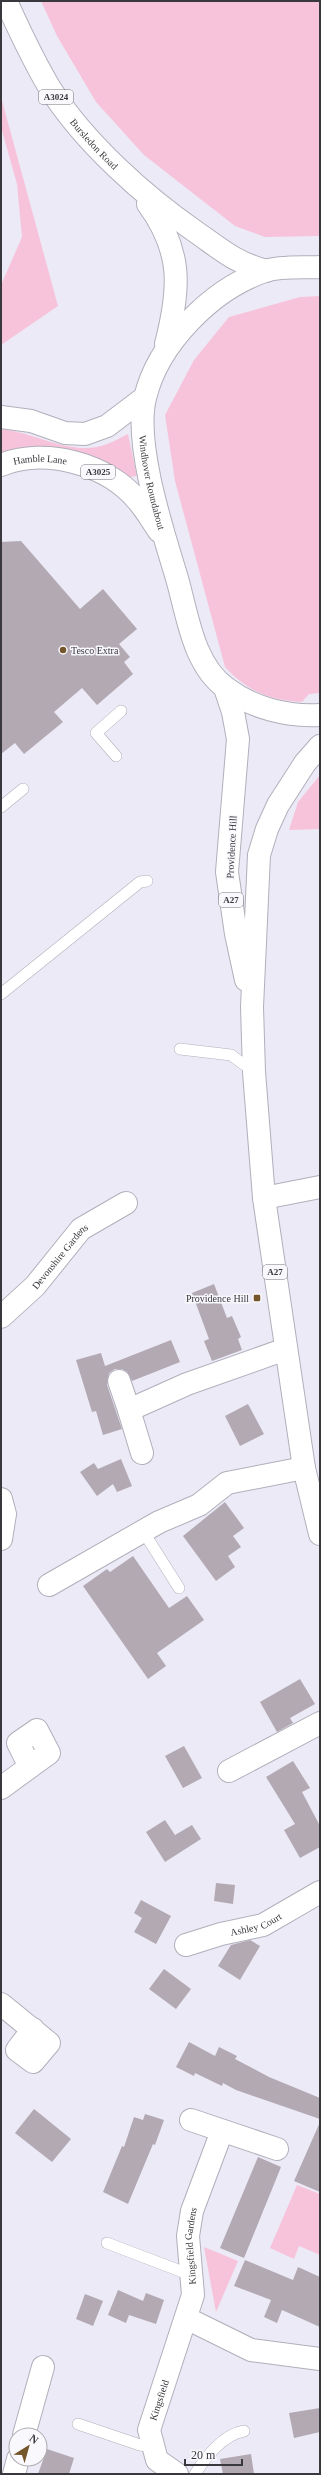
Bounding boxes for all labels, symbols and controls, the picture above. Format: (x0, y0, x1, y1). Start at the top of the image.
road number: A3024 (39, 90, 73, 104)
street label: Bursledon Road (68, 117, 120, 172)
street label: Windhover Roundabout (137, 435, 167, 531)
street label: Hamble Lane (12, 453, 68, 467)
road number: A3025 (81, 465, 115, 479)
marker: Tesco Extra (58, 645, 68, 655)
place label: Tesco Extra (71, 645, 119, 656)
street label: Providence Hill (224, 815, 239, 879)
road number: A27 (219, 893, 243, 907)
street label: Devonshire Gardens (30, 1221, 90, 1291)
road number: A27 (263, 1265, 287, 1279)
place label: Providence Hill (186, 1293, 249, 1304)
marker: Providence Hill (252, 1293, 262, 1303)
street label: Ashley Court (229, 1910, 284, 1938)
street label: Kingsfield Gardens (183, 2205, 199, 2285)
street label: Kingsfield (147, 2378, 171, 2422)
north arrow (8, 2427, 48, 2467)
text: N (27, 2432, 41, 2446)
scale bar (185, 2441, 242, 2467)
text: 20 m (191, 2448, 216, 2462)

